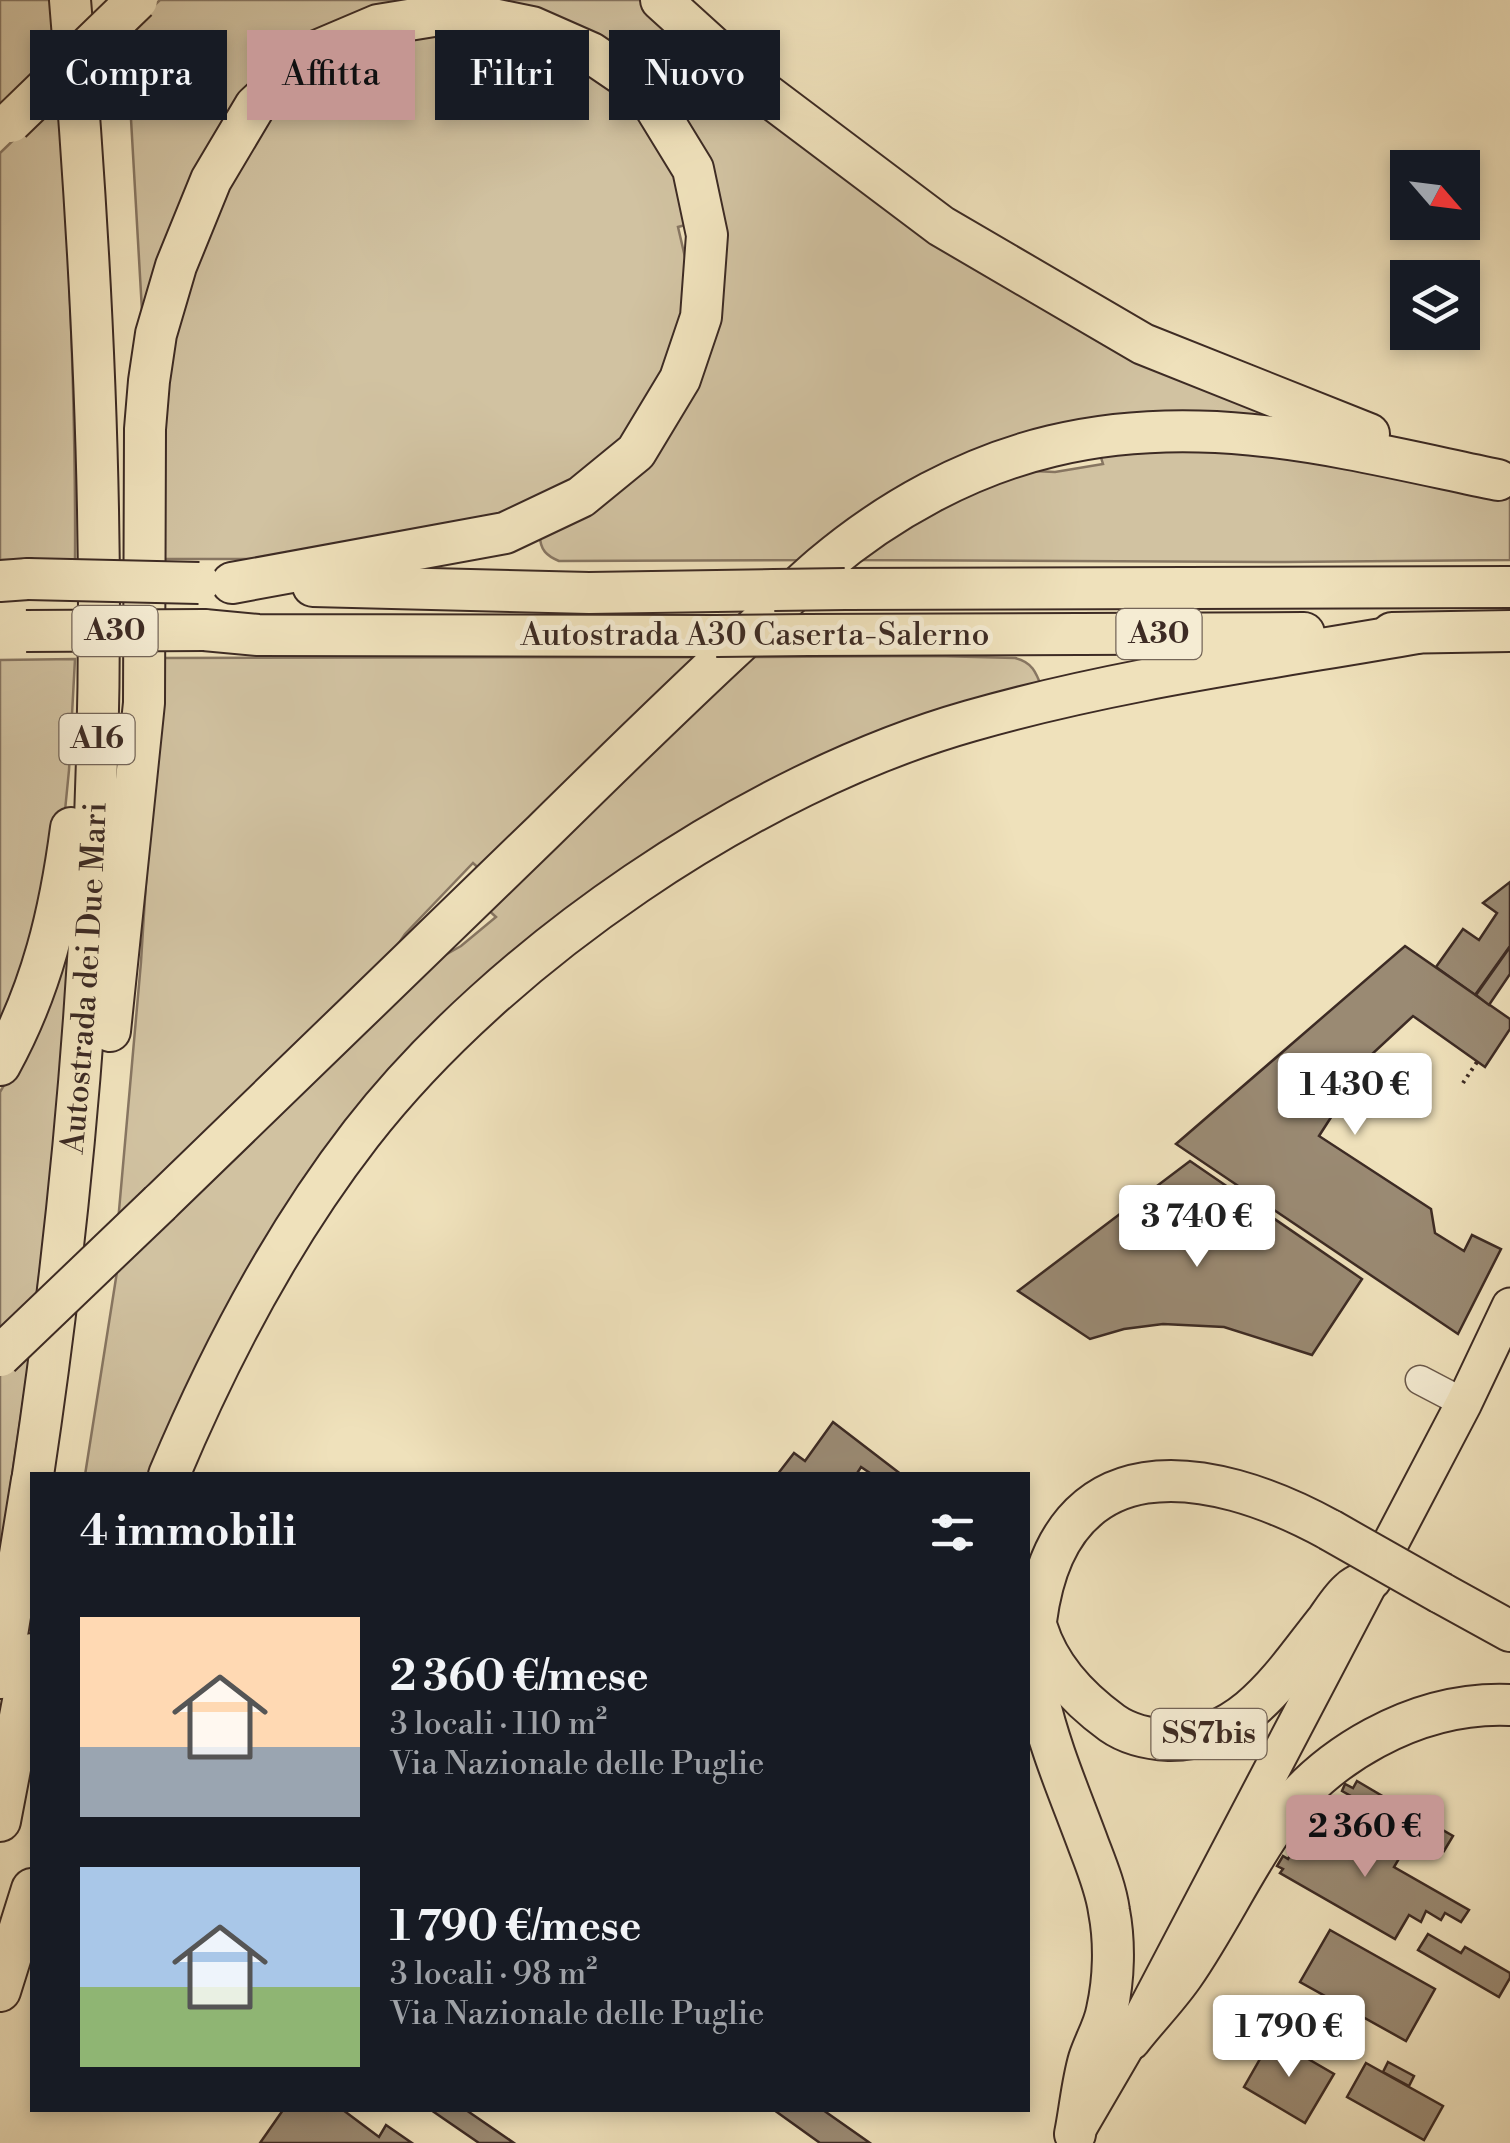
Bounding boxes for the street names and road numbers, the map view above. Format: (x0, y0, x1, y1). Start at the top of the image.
road number: A30 (72, 606, 158, 656)
road number: A30 (1116, 609, 1202, 659)
street label: Autostrada A30 Caserta-Salerno (520, 615, 989, 655)
road number: A16 (59, 714, 134, 764)
street label: Autostrada dei Due Mari (53, 801, 116, 1157)
road number: SS7bis (1152, 1709, 1266, 1759)

